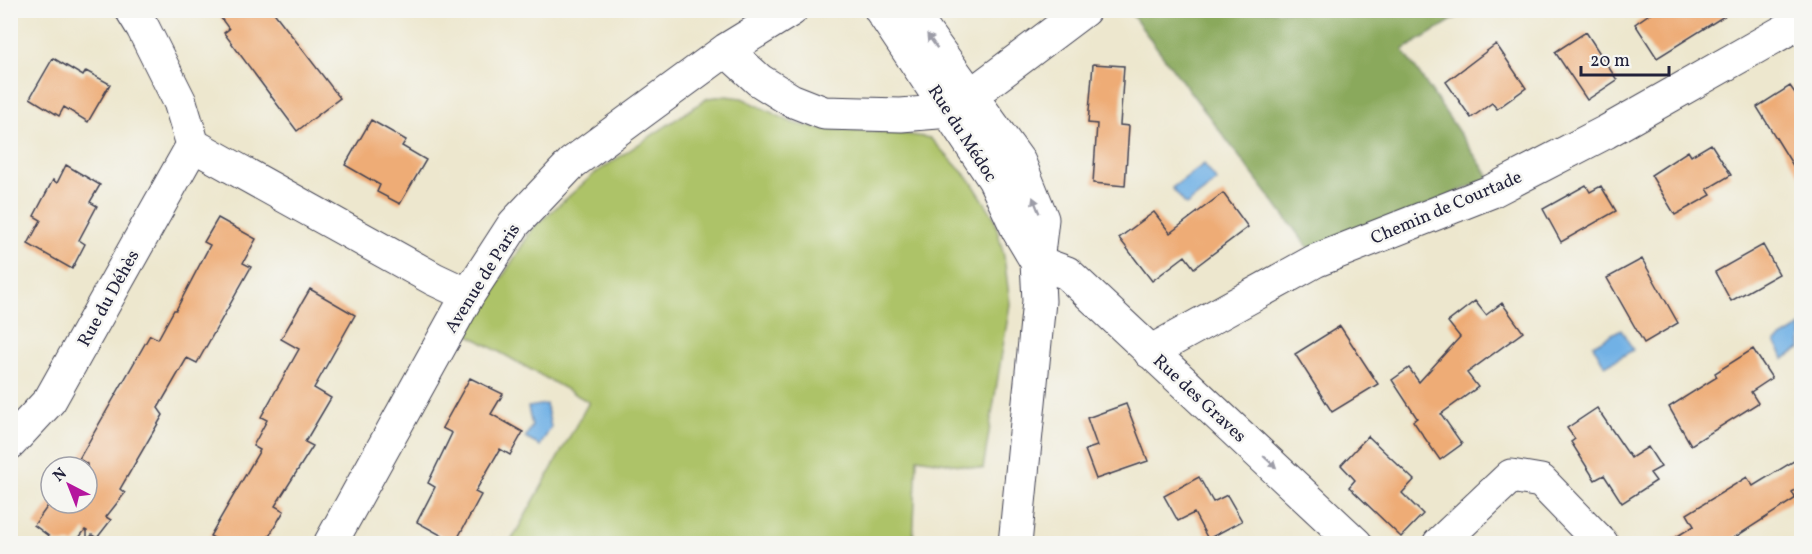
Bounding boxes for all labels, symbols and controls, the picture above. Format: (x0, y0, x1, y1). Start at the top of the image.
one-way arrow (926, 34, 938, 49)
scale bar (1581, 39, 1670, 77)
text: 20 m (1590, 49, 1630, 74)
street label: Rue du Médoc (921, 80, 1003, 187)
street label: Chemin de Courtade (1367, 165, 1526, 252)
one-way arrow (1031, 195, 1041, 213)
street label: Avenue de Paris (440, 219, 527, 338)
street label: Rue du Déhès (72, 246, 146, 352)
street label: Rue des Graves (1147, 349, 1251, 449)
north arrow (39, 455, 99, 515)
one-way arrow (1262, 455, 1277, 468)
text: N (49, 463, 72, 487)

